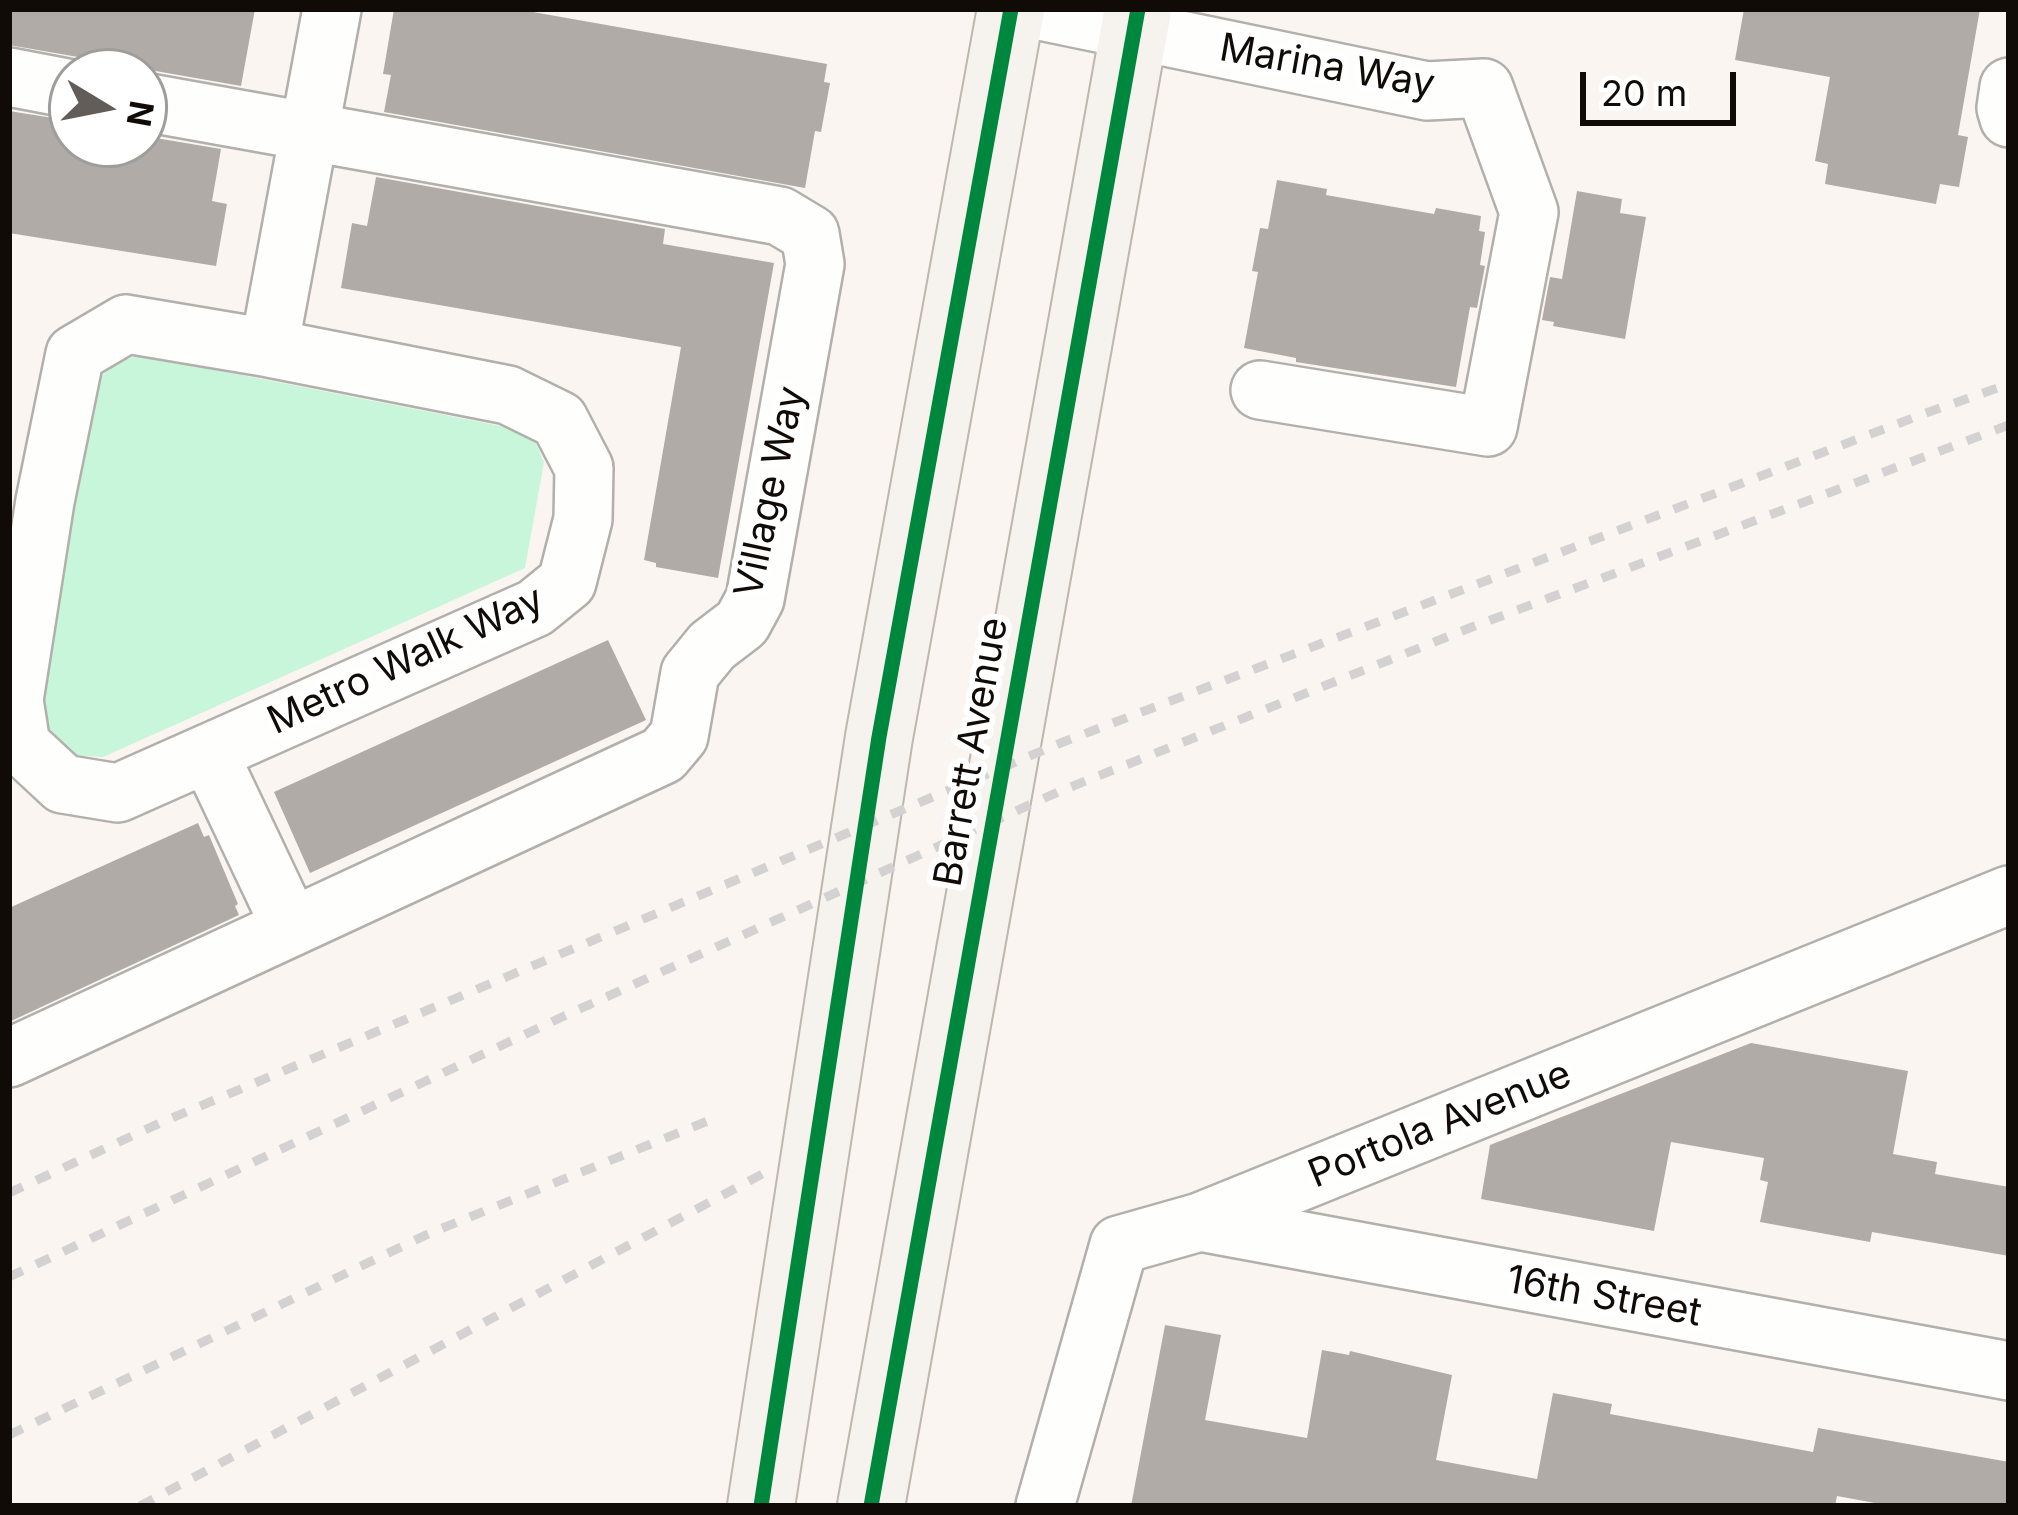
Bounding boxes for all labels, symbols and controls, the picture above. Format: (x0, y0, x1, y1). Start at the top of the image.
street label: Marina Way (1216, 25, 1438, 109)
north arrow (48, 48, 168, 168)
scale bar (1586, 48, 1742, 122)
text: 20 m (1601, 71, 1687, 115)
text: N (119, 98, 162, 130)
street label: Village Way (726, 382, 816, 602)
street label: Metro Walk Way (261, 577, 551, 745)
street label: Barrett Avenue (925, 614, 1019, 890)
street label: Portola Avenue (1302, 1051, 1578, 1199)
street label: 16th Street (1503, 1257, 1705, 1337)

